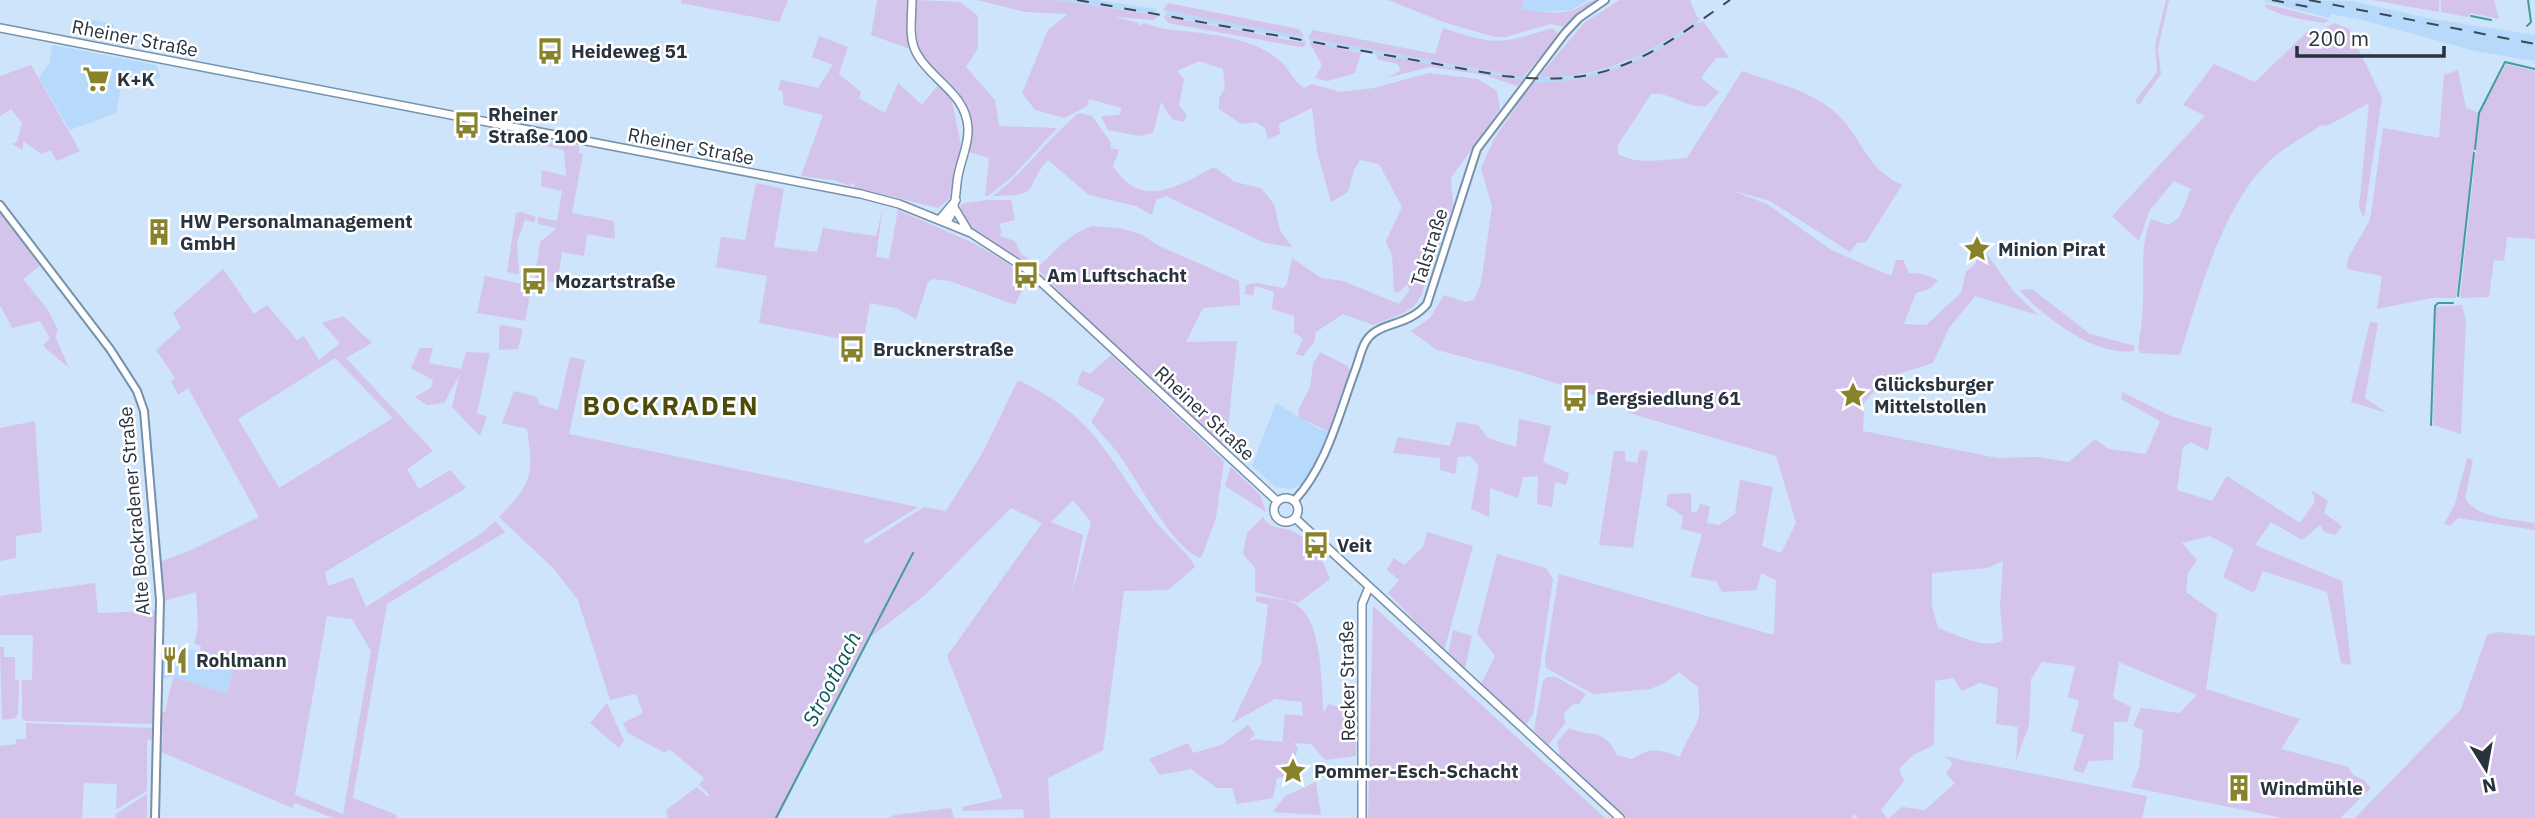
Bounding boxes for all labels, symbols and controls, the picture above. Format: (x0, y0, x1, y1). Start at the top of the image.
street label: Rheiner Straße (70, 14, 200, 62)
scale bar (2297, 14, 2444, 58)
text: 200 m (2308, 24, 2369, 52)
bus stop icon: Heideweg 51 (535, 36, 565, 66)
place label: Heideweg 51 (571, 39, 688, 63)
supermarket icon: K+K (81, 64, 111, 94)
place label: K+K (117, 67, 155, 91)
place label: Rheiner Straße 100 (488, 102, 588, 148)
bus stop icon: Rheiner Straße 100 (452, 110, 482, 140)
street label: Rheiner Straße (626, 122, 756, 170)
street label: Talstraße (1405, 205, 1453, 289)
place label: HW Personalmanagement GmbH (180, 209, 413, 255)
building icon: HW Personalmanagement GmbH (144, 217, 174, 247)
place icon: Minion Pirat (1962, 234, 1992, 264)
place label: Minion Pirat (1998, 237, 2106, 261)
bus stop icon: Am Luftschacht (1011, 260, 1041, 290)
place label: Am Luftschacht (1047, 263, 1187, 287)
bus stop icon: Mozartstraße (519, 266, 549, 296)
place label: Mozartstraße (555, 269, 676, 293)
bus stop icon: Brucknerstraße (837, 334, 867, 364)
place label: Brucknerstraße (873, 337, 1014, 361)
street label: Rheiner Straße (1150, 361, 1260, 465)
place label: Glücksburger Mittelstollen (1874, 372, 1994, 418)
place icon: Glücksburger Mittelstollen (1838, 380, 1868, 410)
bus stop icon: Bergsiedlung 61 (1560, 383, 1590, 413)
place label: Bergsiedlung 61 (1596, 386, 1741, 410)
district label: BOCKRADEN (583, 388, 760, 422)
street label: Alte Bockradener Straße (113, 405, 155, 617)
bus stop icon: Veit (1301, 530, 1331, 560)
place label: Veit (1337, 533, 1372, 557)
street label: Recker Straße (1334, 620, 1360, 742)
water label: Strootbach (795, 627, 867, 731)
restaurant icon: Rohlmann (160, 645, 190, 675)
place label: Rohlmann (196, 648, 287, 672)
north arrow (2451, 734, 2521, 804)
place icon: Pommer-Esch-Schacht (1278, 756, 1308, 786)
place label: Pommer-Esch-Schacht (1314, 759, 1519, 783)
building icon: Windmühle (2224, 773, 2254, 803)
text: N (2480, 773, 2498, 799)
place label: Windmühle (2260, 776, 2363, 800)

